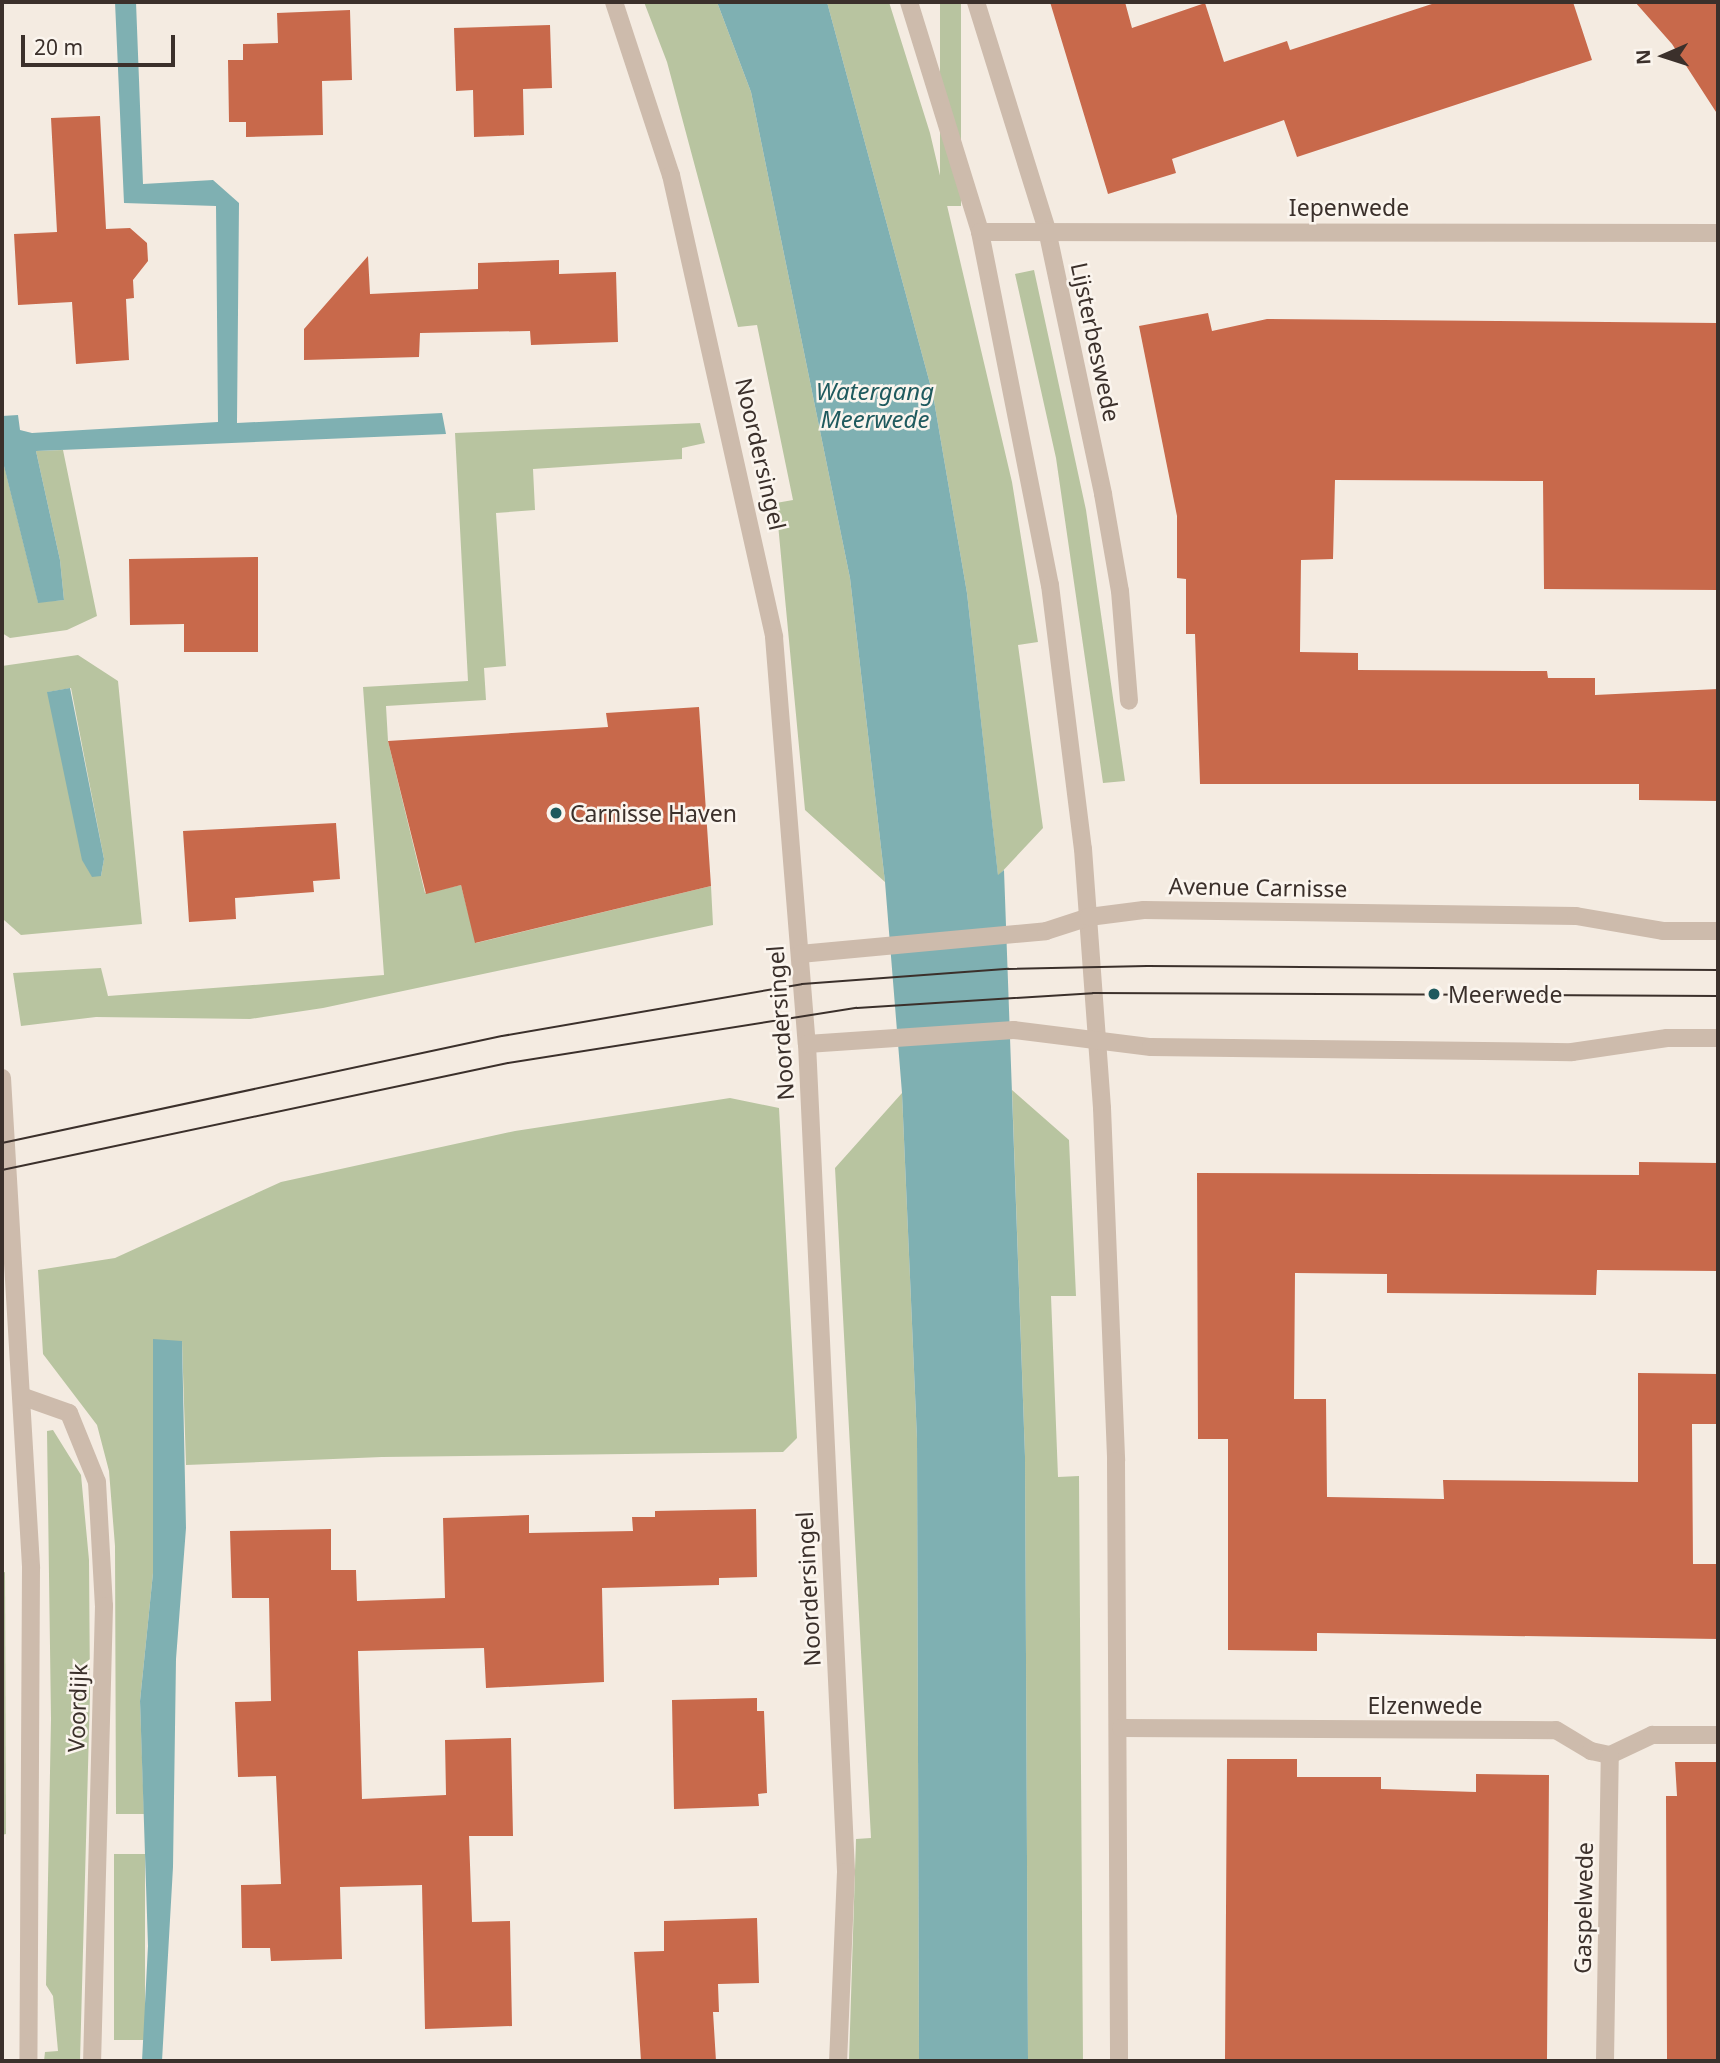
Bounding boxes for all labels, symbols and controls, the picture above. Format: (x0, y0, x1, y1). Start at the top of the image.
scale bar (24, 21, 178, 65)
north arrow (1629, 21, 1699, 91)
text: 20 m (34, 33, 83, 61)
text: N (1630, 49, 1656, 66)
street label: Iepenwede (1289, 193, 1409, 221)
street label: Lijsterbeswede (1066, 260, 1126, 424)
street label: Noordersingel (730, 375, 792, 533)
water label: Watergang Meerwede (816, 377, 934, 433)
place label: Carnisse Haven (570, 799, 737, 827)
marker: Carnisse Haven (548, 805, 564, 821)
street label: Avenue Carnisse (1168, 872, 1348, 902)
street label: Noordersingel (761, 945, 799, 1101)
place label: Meerwede (1448, 980, 1562, 1008)
marker: Meerwede (1426, 986, 1442, 1002)
street label: Noordersingel (790, 1511, 826, 1667)
street label: Voordijk (62, 1663, 92, 1753)
street label: Elzenwede (1368, 1691, 1482, 1719)
street label: Gaspelwede (1568, 1842, 1598, 1974)

